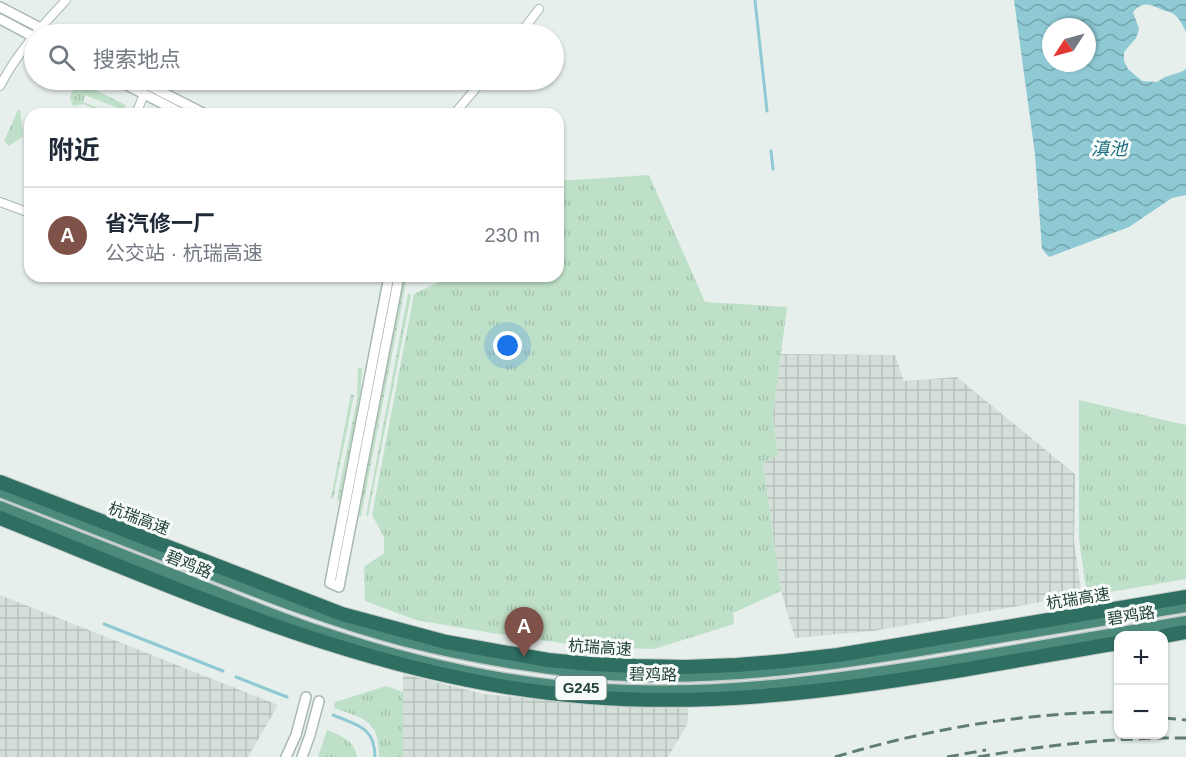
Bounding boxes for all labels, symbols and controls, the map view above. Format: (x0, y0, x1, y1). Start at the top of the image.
north arrow (1042, 18, 1096, 72)
search box (24, 24, 564, 90)
icon: search (45, 41, 78, 74)
text: 搜索地点 (93, 47, 181, 72)
text: 附近 (48, 135, 100, 165)
water label: 滇池 (1091, 139, 1129, 159)
text: 省汽修一厂 (105, 211, 215, 236)
text: A (60, 224, 75, 246)
text: 230 m (484, 224, 540, 246)
text: 公交站 · 杭瑞高速 (105, 242, 263, 264)
your location (493, 331, 522, 360)
street label: 杭瑞高速 (106, 499, 172, 538)
street label: 碧鸡路 (163, 548, 214, 581)
street label: 杭瑞高速 (1045, 585, 1111, 612)
street label: 碧鸡路 (1106, 603, 1156, 628)
pin: A (504, 608, 544, 657)
map controls (1114, 631, 1168, 739)
button: + (1114, 631, 1168, 685)
street label: 杭瑞高速 (567, 637, 632, 658)
street label: 碧鸡路 (629, 666, 677, 683)
road number: G245 (556, 676, 606, 700)
button: − (1114, 685, 1168, 739)

